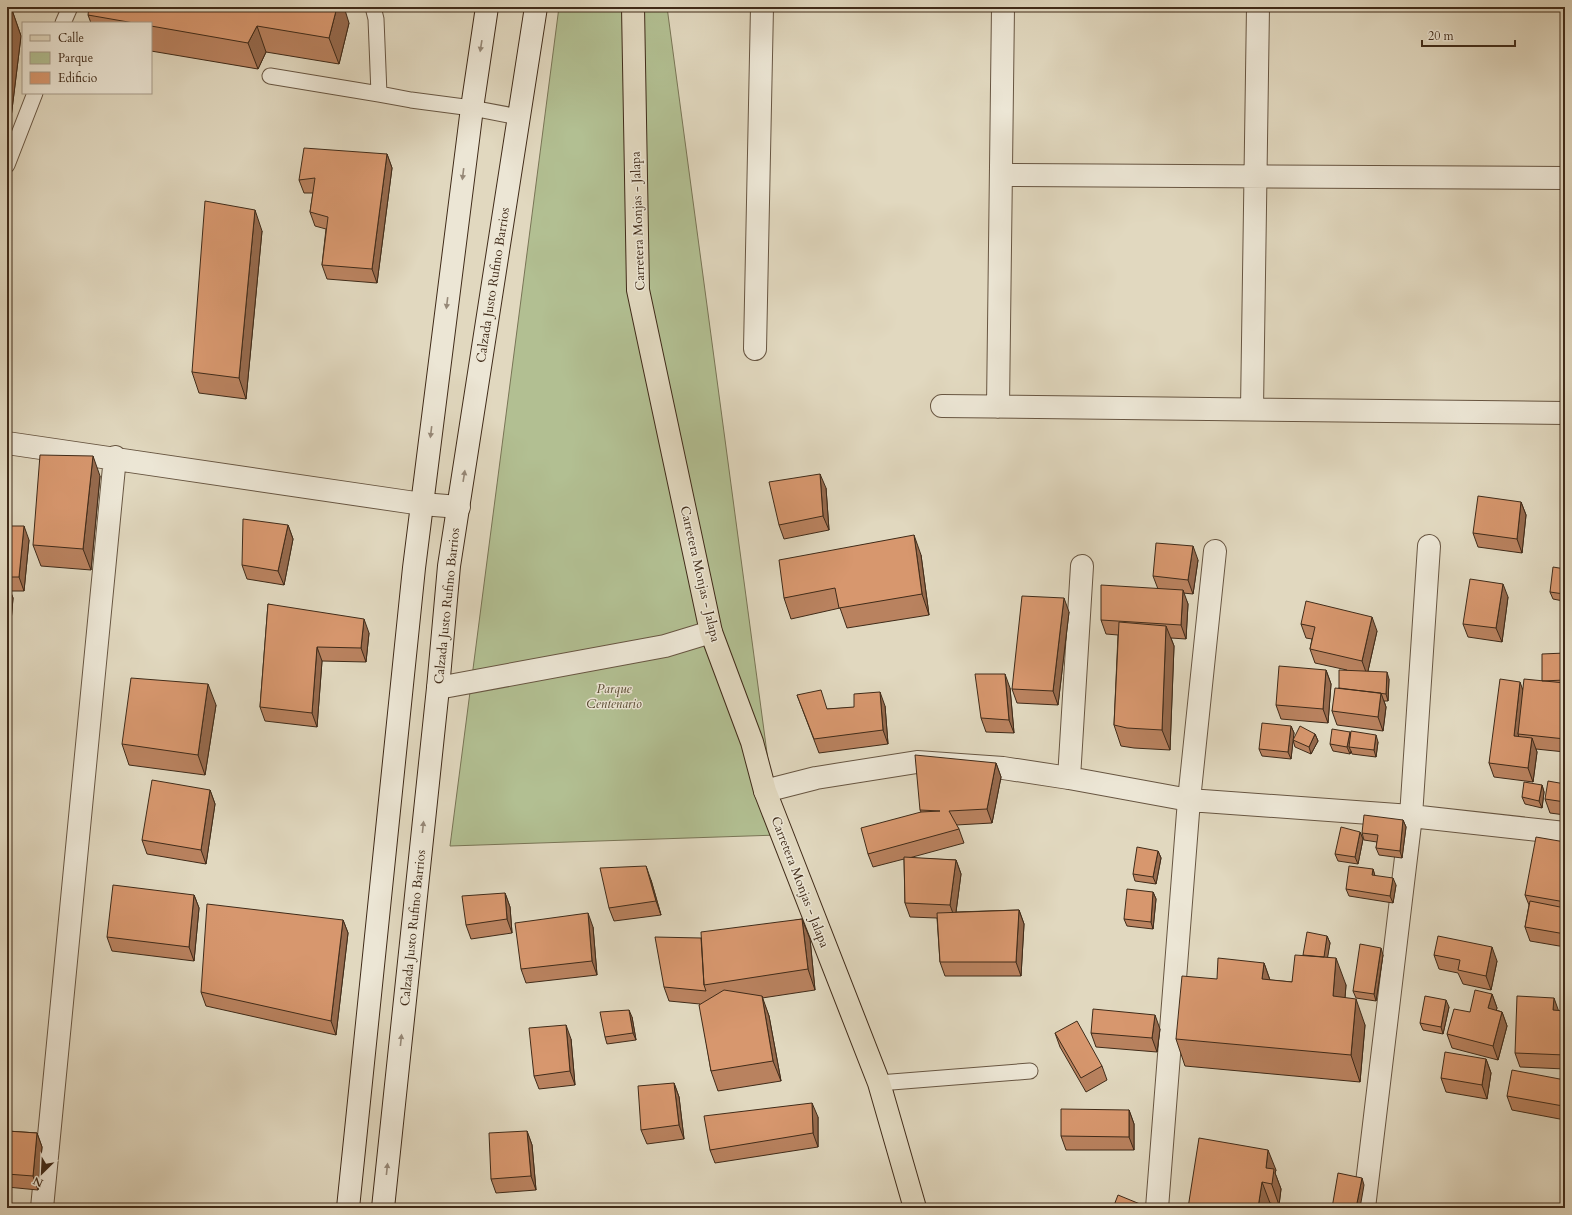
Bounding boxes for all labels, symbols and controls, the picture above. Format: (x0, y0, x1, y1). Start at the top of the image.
legend (22, 22, 152, 94)
scale bar (1422, 22, 1515, 48)
text: 20 m (1428, 28, 1455, 44)
text: Calle (58, 30, 84, 46)
one-way arrow (478, 39, 484, 52)
text: Parque (58, 50, 93, 66)
text: Edificio (58, 70, 98, 86)
street label: Carretera Monjas - Jalapa (627, 151, 649, 291)
one-way arrow (460, 168, 466, 180)
street label: Calzada Justo Rufino Barrios (472, 206, 514, 364)
one-way arrow (444, 297, 450, 309)
one-way arrow (428, 426, 434, 438)
one-way arrow (461, 470, 467, 482)
street label: Carretera Monjas - Jalapa (676, 504, 725, 644)
street label: Calzada Justo Rufino Barrios (430, 527, 464, 685)
park label: Parque Centenario (586, 680, 642, 713)
street label: Carretera Monjas - Jalapa (767, 814, 834, 951)
one-way arrow (420, 821, 426, 833)
street label: Calzada Justo Rufino Barrios (396, 849, 430, 1007)
one-way arrow (398, 1034, 404, 1046)
north arrow (22, 1153, 62, 1193)
one-way arrow (384, 1163, 390, 1175)
text: N (30, 1173, 46, 1190)

